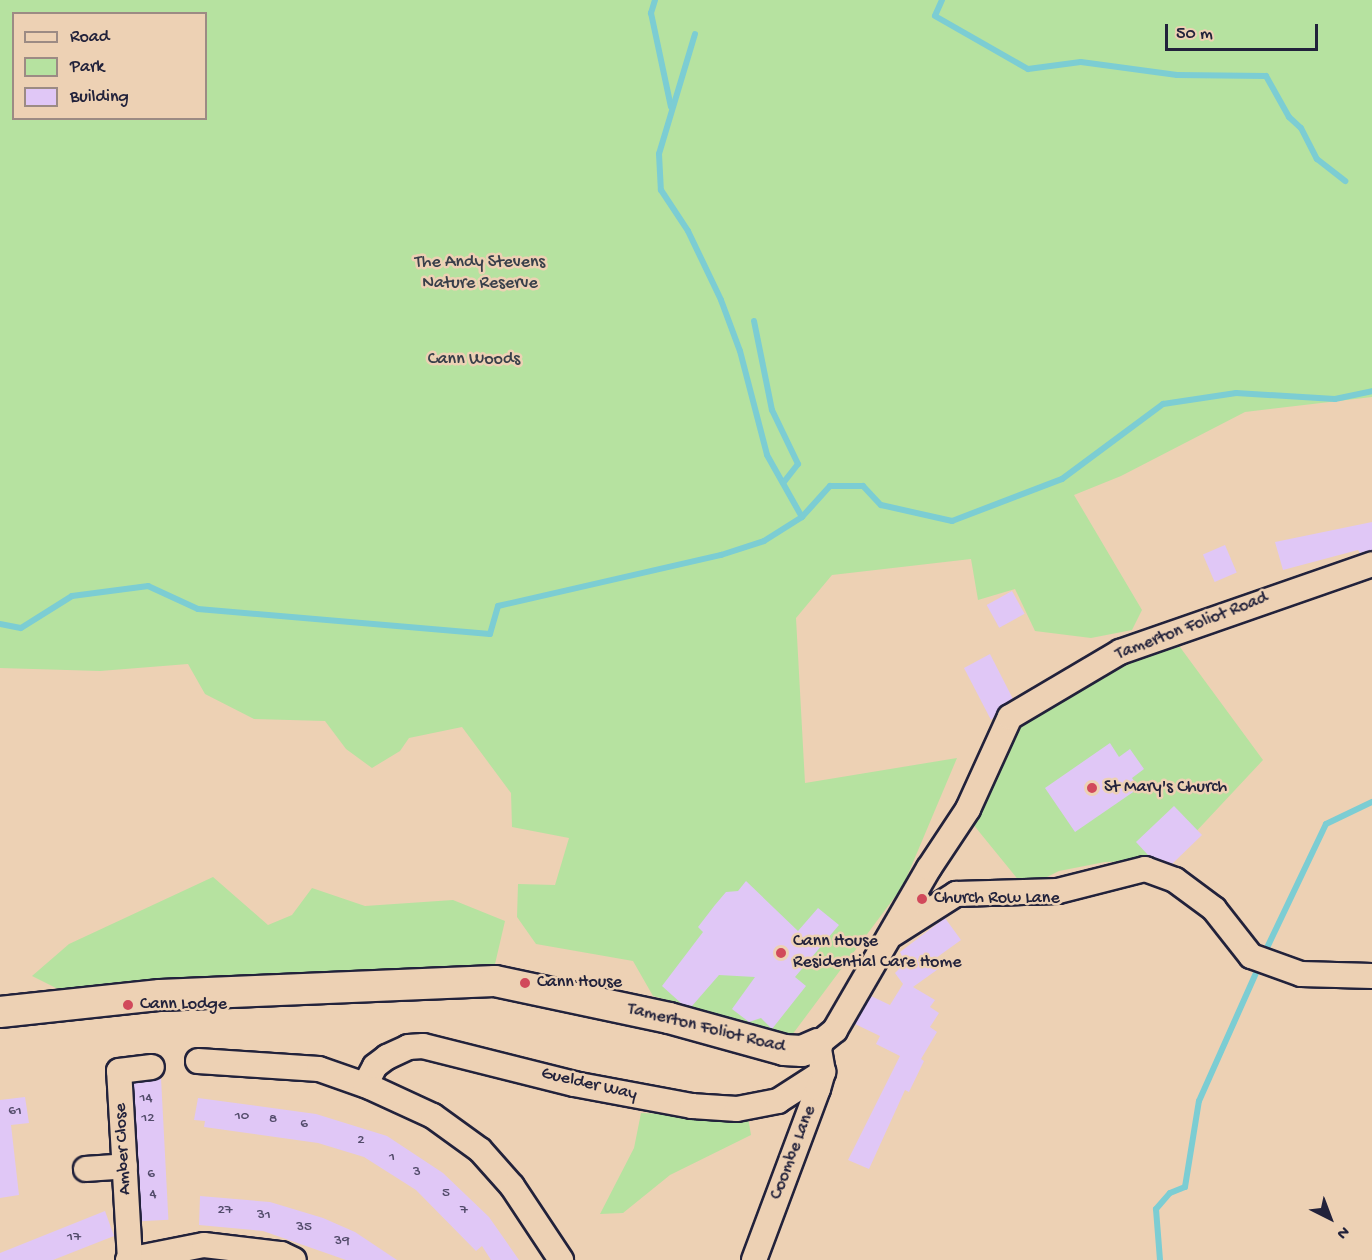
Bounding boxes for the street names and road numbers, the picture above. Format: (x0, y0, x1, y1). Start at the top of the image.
street label: Tamerton Foliot Road (1113, 588, 1271, 666)
street label: Tamerton Foliot Road (625, 999, 787, 1059)
street label: Guelder Way (539, 1063, 639, 1107)
street label: Amber Close (111, 1103, 137, 1195)
street label: Coombe Lane (766, 1103, 822, 1203)

